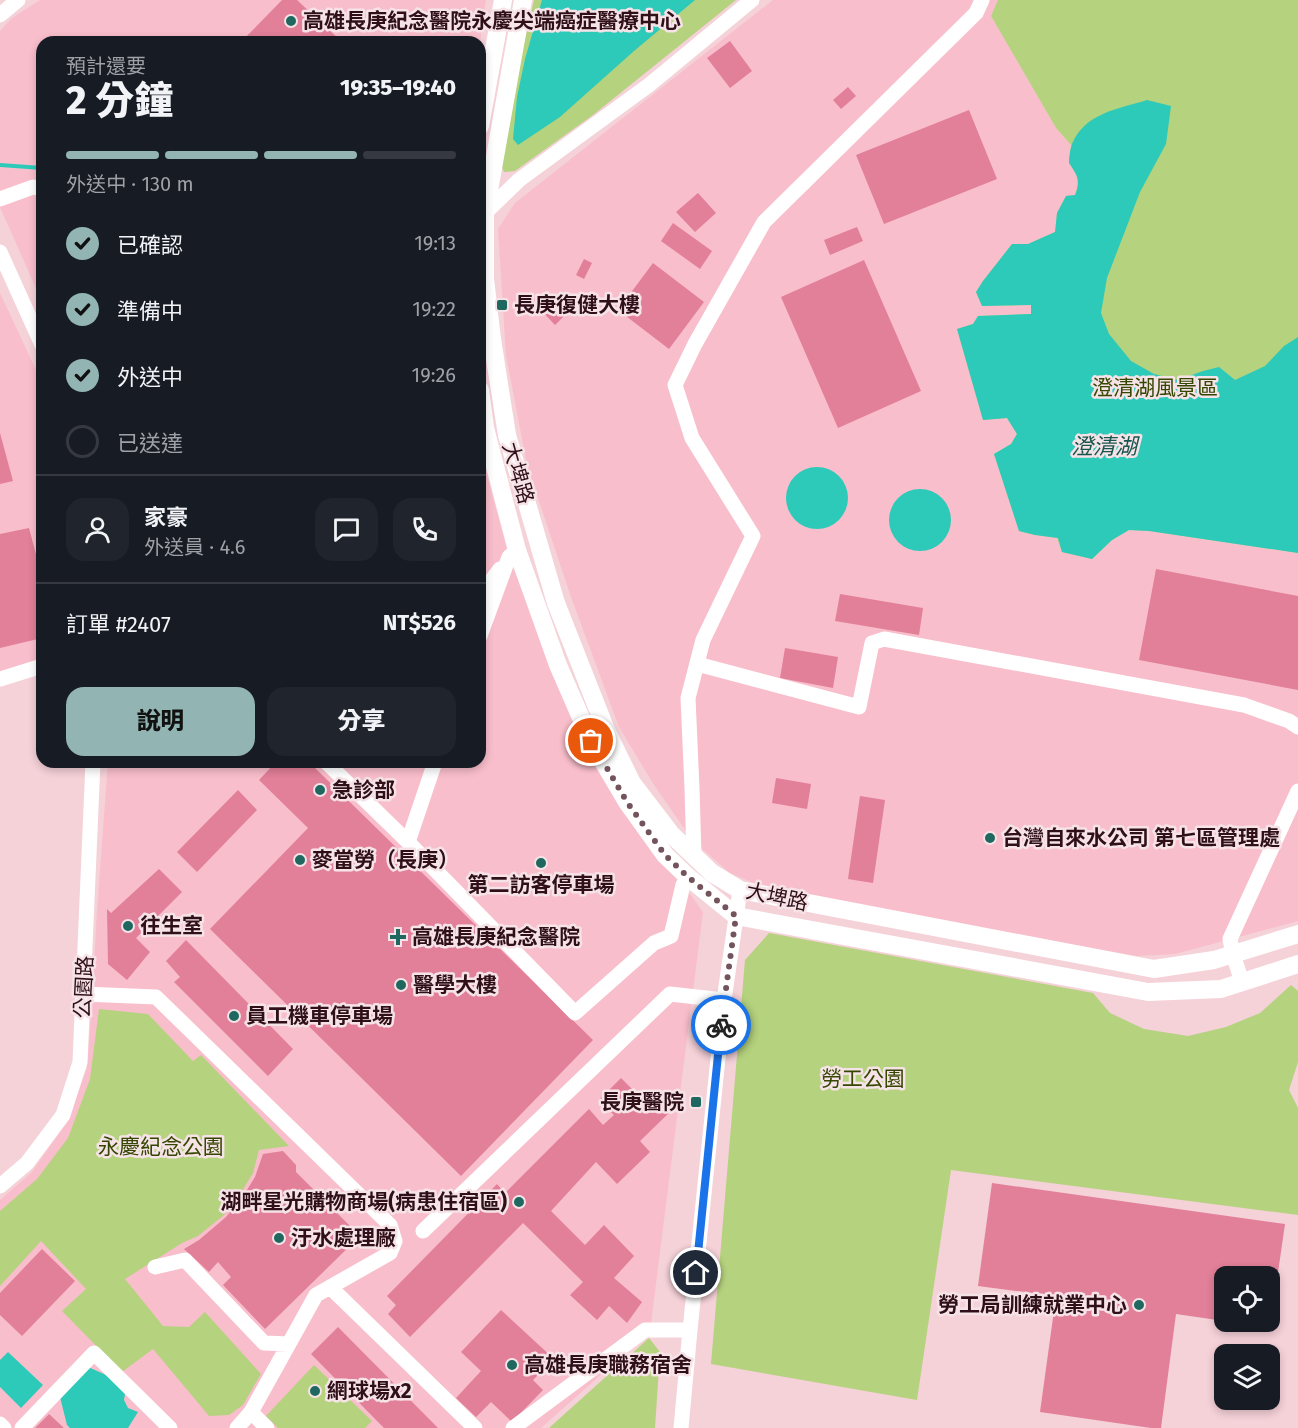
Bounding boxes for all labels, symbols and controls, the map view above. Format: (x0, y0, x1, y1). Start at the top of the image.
place label: 高雄長庚紀念醫院永慶尖端癌症醫療中心 (303, 8, 681, 34)
marker: 高雄長庚紀念醫院永慶尖端癌症醫療中心 (284, 14, 298, 28)
text: 預計還要 (66, 54, 146, 78)
text: 19:35–19:40 (340, 74, 456, 101)
text: 2 分鐘 (66, 78, 173, 124)
text: 外送中 · 130 m (66, 172, 194, 196)
icon: check (66, 227, 99, 260)
text: 19:13 (414, 231, 456, 255)
text: 已確認 (117, 232, 183, 259)
place label: 長庚復健大樓 (514, 292, 640, 318)
icon: check (66, 293, 99, 326)
text: 19:22 (412, 297, 456, 321)
text: 準備中 (117, 298, 183, 325)
marker: 長庚復健大樓 (495, 298, 509, 312)
icon: check (66, 359, 99, 392)
text: 19:26 (411, 363, 456, 387)
text: 外送中 (117, 364, 183, 391)
park label: 澄清湖風景區 (1092, 375, 1218, 401)
text: 已送達 (117, 430, 183, 457)
water label: 澄清湖 (1071, 433, 1140, 460)
street label: 大埤路 (497, 439, 539, 507)
button: person (66, 498, 129, 561)
button: chat (315, 498, 378, 561)
button: phone (393, 498, 456, 561)
text: 家豪 (144, 504, 188, 531)
text: 外送員 · 4.6 (144, 535, 245, 559)
text: NT$526 (383, 609, 456, 636)
text: 訂單 #2407 (66, 611, 171, 638)
button: 說明 (66, 687, 255, 756)
button: 分享 (267, 687, 456, 756)
pin (565, 715, 616, 766)
icon: bag (574, 724, 607, 757)
place label: 急診部 (332, 777, 395, 803)
marker: 急診部 (313, 783, 327, 797)
place label: 台灣自來水公司 第七區管理處 (1002, 825, 1280, 851)
marker: 台灣自來水公司 第七區管理處 (983, 831, 997, 845)
place label: 麥當勞（長庚） (312, 847, 459, 873)
marker: 麥當勞（長庚） (293, 853, 307, 867)
marker: 第二訪客停車場 (534, 856, 548, 870)
place label: 第二訪客停車場 (468, 872, 615, 898)
street label: 大埤路 (743, 878, 811, 916)
place label: 往生室 (140, 913, 203, 939)
marker: 往生室 (121, 919, 135, 933)
place label: 高雄長庚紀念醫院 (412, 924, 580, 950)
marker: 高雄長庚紀念醫院 (389, 928, 407, 946)
street label: 公園路 (69, 955, 99, 1019)
place label: 醫學大樓 (413, 972, 497, 998)
marker: 醫學大樓 (394, 978, 408, 992)
courier (691, 995, 751, 1055)
place label: 員工機車停車場 (246, 1003, 393, 1029)
marker: 員工機車停車場 (227, 1009, 241, 1023)
icon: bike (705, 1009, 738, 1042)
park label: 勞工公園 (821, 1066, 905, 1092)
place label: 長庚醫院 (600, 1089, 684, 1115)
marker: 長庚醫院 (689, 1095, 703, 1109)
park label: 永慶紀念公園 (98, 1134, 224, 1160)
place label: 湖畔星光購物商場(病患住宿區) (220, 1189, 507, 1215)
marker: 湖畔星光購物商場(病患住宿區) (512, 1195, 526, 1209)
place label: 汙水處理廠 (291, 1225, 396, 1251)
marker: 汙水處理廠 (272, 1231, 286, 1245)
pin (670, 1247, 721, 1298)
icon: home (679, 1256, 712, 1289)
map controls (1214, 1266, 1280, 1410)
button: locate (1214, 1266, 1280, 1332)
place label: 勞工局訓練就業中心 (938, 1292, 1127, 1318)
marker: 勞工局訓練就業中心 (1132, 1298, 1146, 1312)
button: layers (1214, 1344, 1280, 1410)
place label: 高雄長庚職務宿舍 (524, 1352, 692, 1378)
marker: 高雄長庚職務宿舍 (505, 1358, 519, 1372)
place label: 網球場x2 (327, 1378, 412, 1404)
marker: 網球場x2 (308, 1384, 322, 1398)

